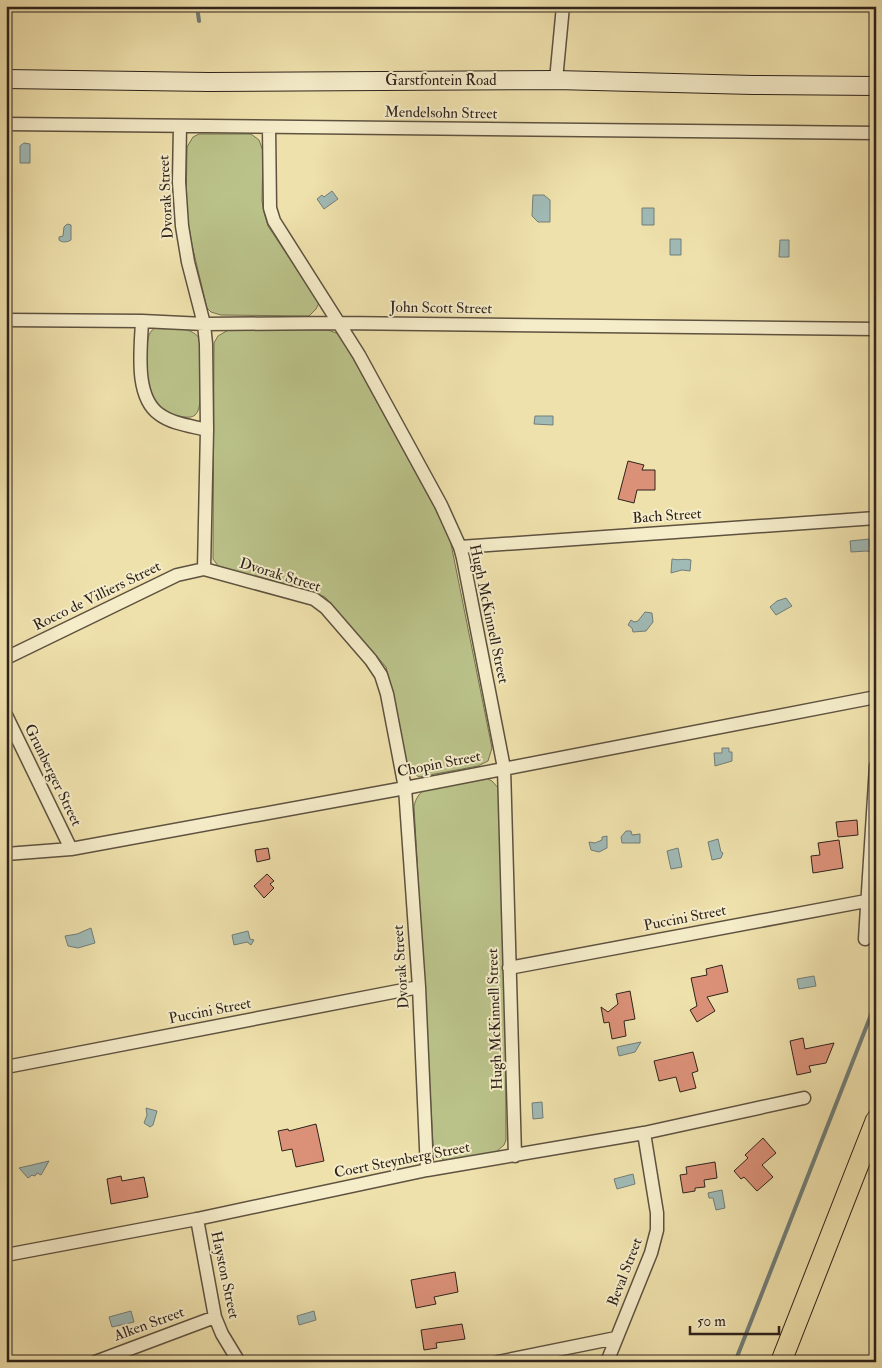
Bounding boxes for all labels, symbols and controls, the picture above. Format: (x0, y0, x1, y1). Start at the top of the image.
street label: Garstfontein Road (385, 71, 497, 90)
street label: Mendelsohn Street (384, 103, 498, 123)
street label: Dvorak Street (154, 154, 178, 239)
street label: John Scott Street (389, 298, 492, 319)
street label: Bach Street (632, 504, 702, 528)
street label: Hugh McKinnell Street (465, 543, 513, 685)
street label: Dvorak Street (237, 554, 323, 596)
street label: Rocco de Villiers Street (30, 557, 164, 635)
street label: Grunberger Street (20, 721, 86, 829)
street label: Chopin Street (396, 747, 483, 782)
street label: Puccini Street (642, 901, 728, 935)
street label: Dvorak Street (389, 924, 413, 1010)
street label: Hugh McKinnell Street (483, 948, 507, 1090)
street label: Puccini Street (167, 994, 253, 1028)
street label: Coert Steynberg Street (333, 1138, 472, 1182)
street label: Hayston Street (206, 1229, 244, 1321)
street label: Beval Street (603, 1235, 647, 1309)
street label: Alken Street (110, 1302, 187, 1346)
scale bar (690, 1303, 778, 1335)
text: 50 m (697, 1312, 726, 1331)

